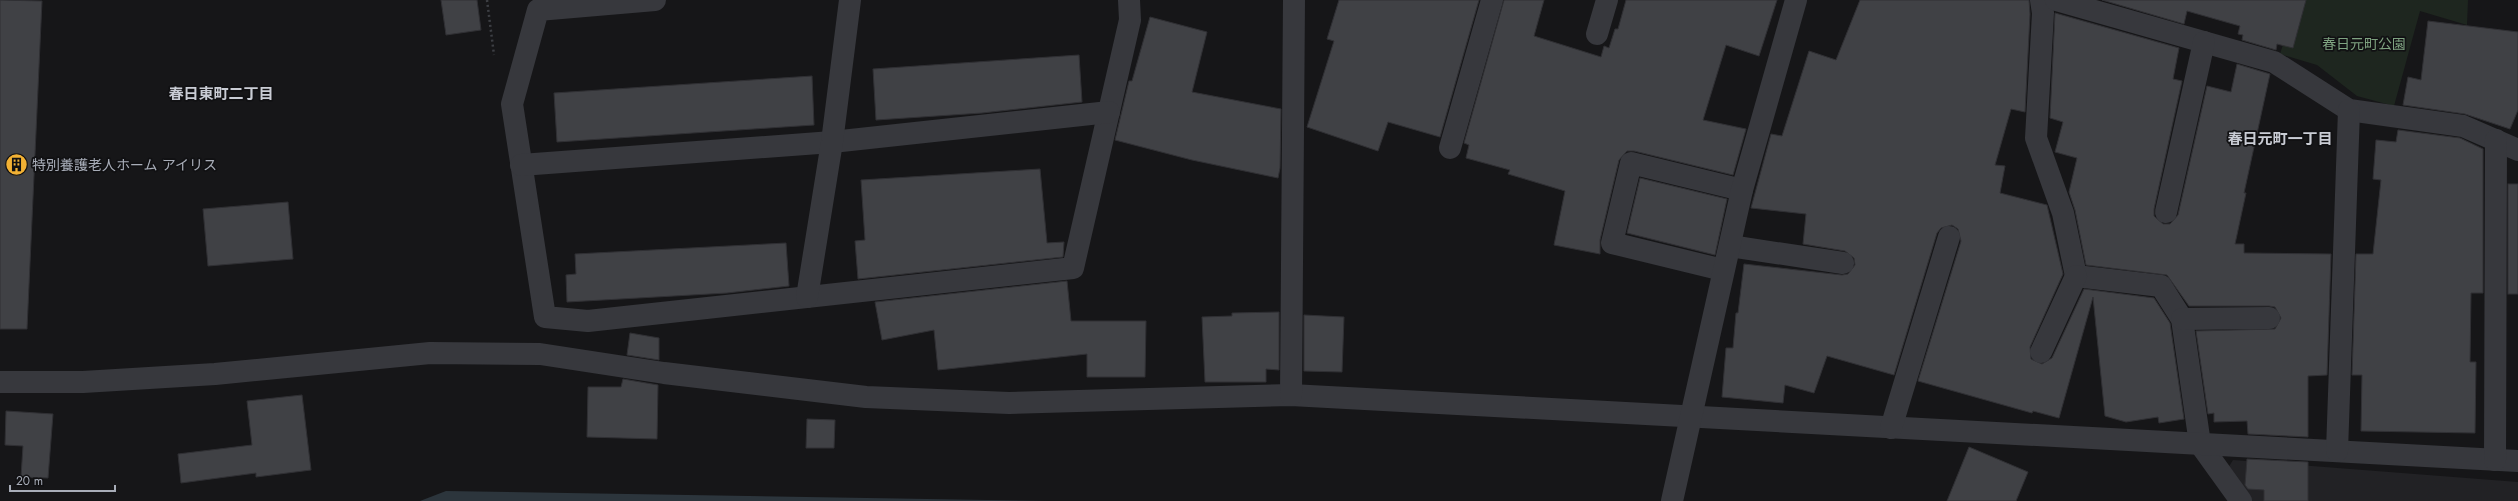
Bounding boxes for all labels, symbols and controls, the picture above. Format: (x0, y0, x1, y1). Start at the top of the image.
park label: 春日元町公園 (2322, 34, 2406, 54)
district label: 春日東町二丁目 (168, 83, 274, 105)
district label: 春日元町一丁目 (2227, 128, 2333, 150)
building icon: 特別養護老人ホーム アイリス (4, 152, 30, 178)
place label: 特別養護老人ホーム アイリス (32, 155, 217, 175)
scale bar (10, 467, 115, 493)
text: 20 m (16, 472, 43, 490)

